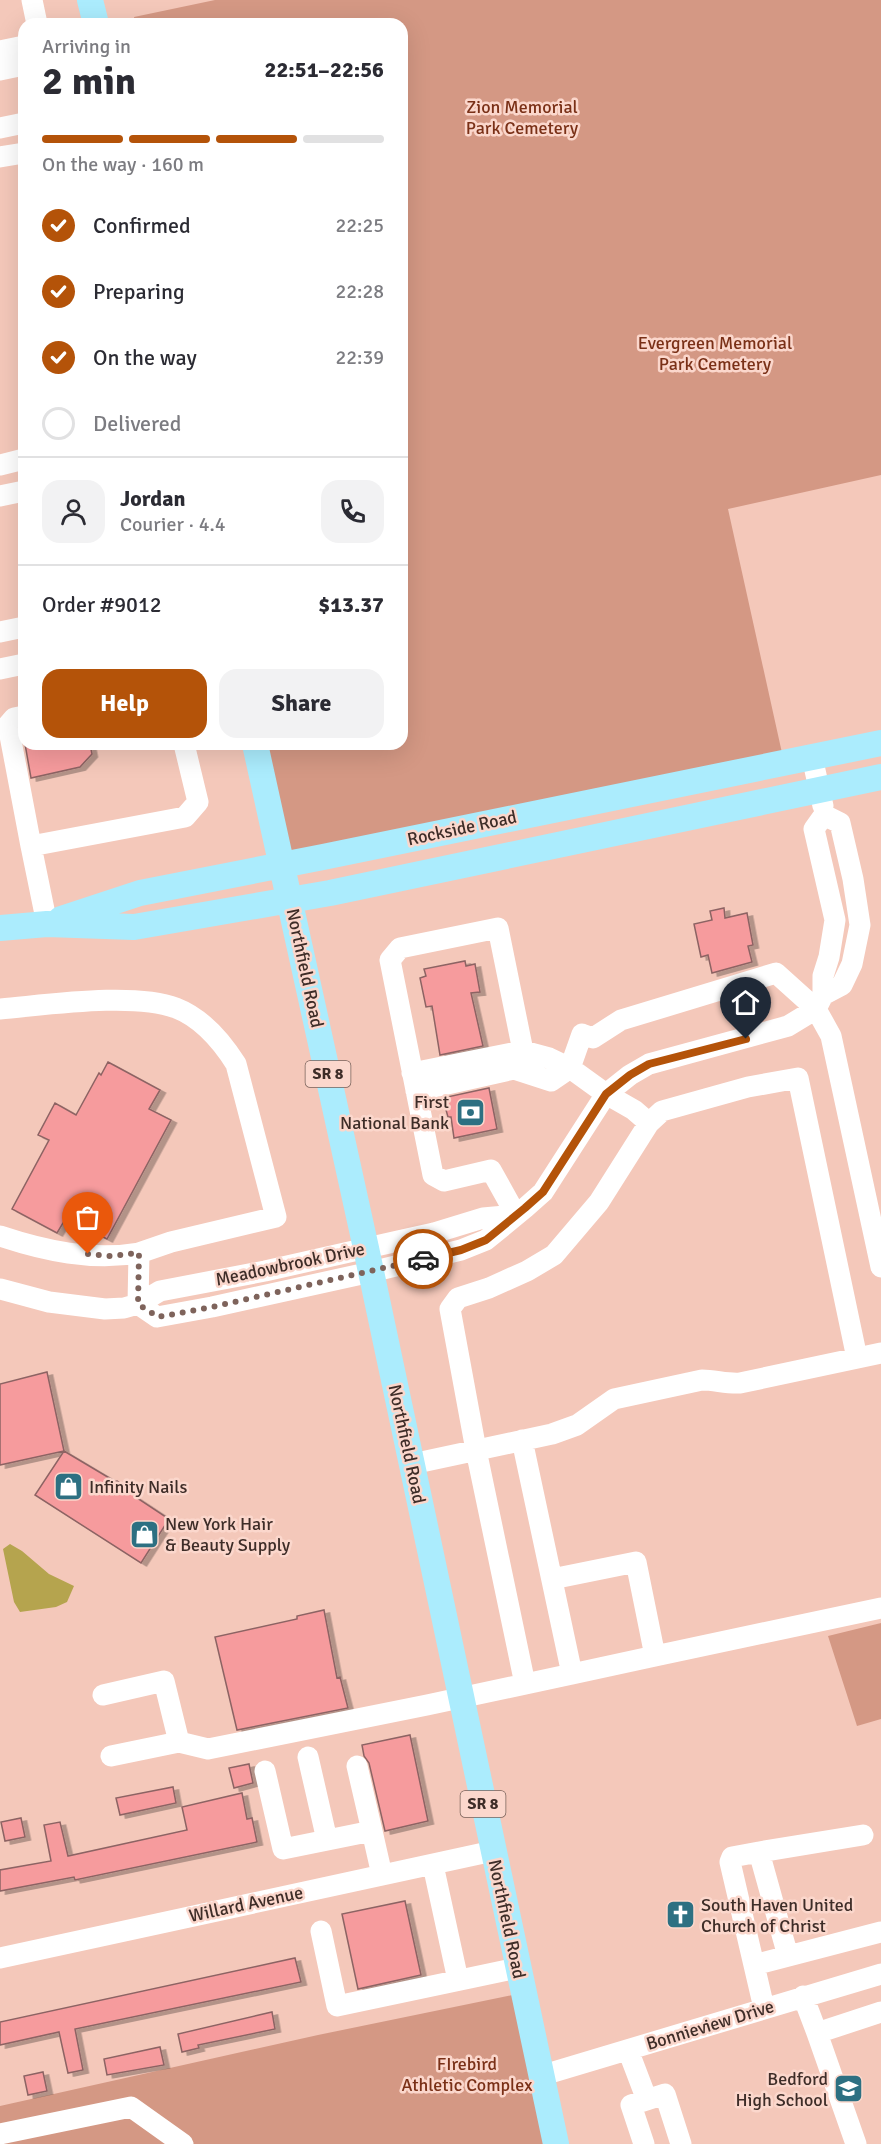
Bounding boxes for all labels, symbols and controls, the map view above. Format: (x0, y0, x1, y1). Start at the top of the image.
text: Arriving in (42, 34, 131, 59)
text: 22:51–22:56 (265, 56, 384, 83)
text: 2 min (42, 57, 136, 105)
park label: Zion Memorial Park Cemetery (466, 96, 579, 139)
text: On the way · 160 m (42, 152, 204, 177)
icon: check (42, 209, 75, 242)
text: Confirmed (93, 212, 191, 239)
text: 22:25 (335, 213, 384, 238)
icon: check (42, 275, 75, 308)
text: Preparing (93, 278, 185, 305)
text: 22:28 (335, 279, 384, 304)
park label: Evergreen Memorial Park Cemetery (638, 332, 792, 375)
icon: check (42, 341, 75, 374)
text: On the way (93, 344, 197, 371)
text: 22:39 (335, 345, 384, 370)
text: Delivered (93, 410, 181, 437)
button: person (42, 480, 105, 543)
button: phone (321, 480, 384, 543)
text: Jordan (120, 485, 186, 512)
text: Courier · 4.4 (120, 512, 226, 537)
text: Order #9012 (42, 591, 162, 618)
text: $13.37 (318, 591, 384, 618)
button: Help (42, 669, 207, 738)
button: Share (219, 669, 384, 738)
street label: Rockside Road (405, 806, 519, 850)
street label: Northfield Road (282, 906, 328, 1030)
pin (720, 977, 771, 1039)
icon: home (729, 986, 762, 1019)
road number: SR 8 (306, 1061, 350, 1087)
place label: First National Bank (340, 1091, 449, 1134)
bank icon: First National Bank (454, 1096, 486, 1128)
pin (62, 1192, 113, 1254)
icon: bag (71, 1201, 104, 1234)
courier (393, 1229, 453, 1289)
street label: Meadowbrook Drive (213, 1237, 367, 1291)
icon: car (407, 1243, 440, 1276)
street label: Northfield Road (384, 1382, 430, 1506)
shop icon: Infinity Nails (52, 1471, 84, 1503)
place label: Infinity Nails (89, 1476, 187, 1498)
place label: New York Hair & Beauty Supply (165, 1513, 291, 1556)
shop icon: New York Hair & Beauty Supply (128, 1518, 160, 1550)
road number: SR 8 (460, 1791, 506, 1817)
street label: Northfield Road (484, 1857, 530, 1981)
street label: Willard Avenue (187, 1881, 305, 1927)
place label: South Haven United Church of Christ (701, 1894, 853, 1937)
church icon: South Haven United Church of Christ (664, 1899, 696, 1931)
street label: Bonnieview Drive (643, 1995, 777, 2055)
park label: FIrebird Athletic Complex (401, 2053, 533, 2096)
place label: Bedford High School (735, 2068, 828, 2111)
school or university icon: Bedford High School (833, 2073, 865, 2105)

